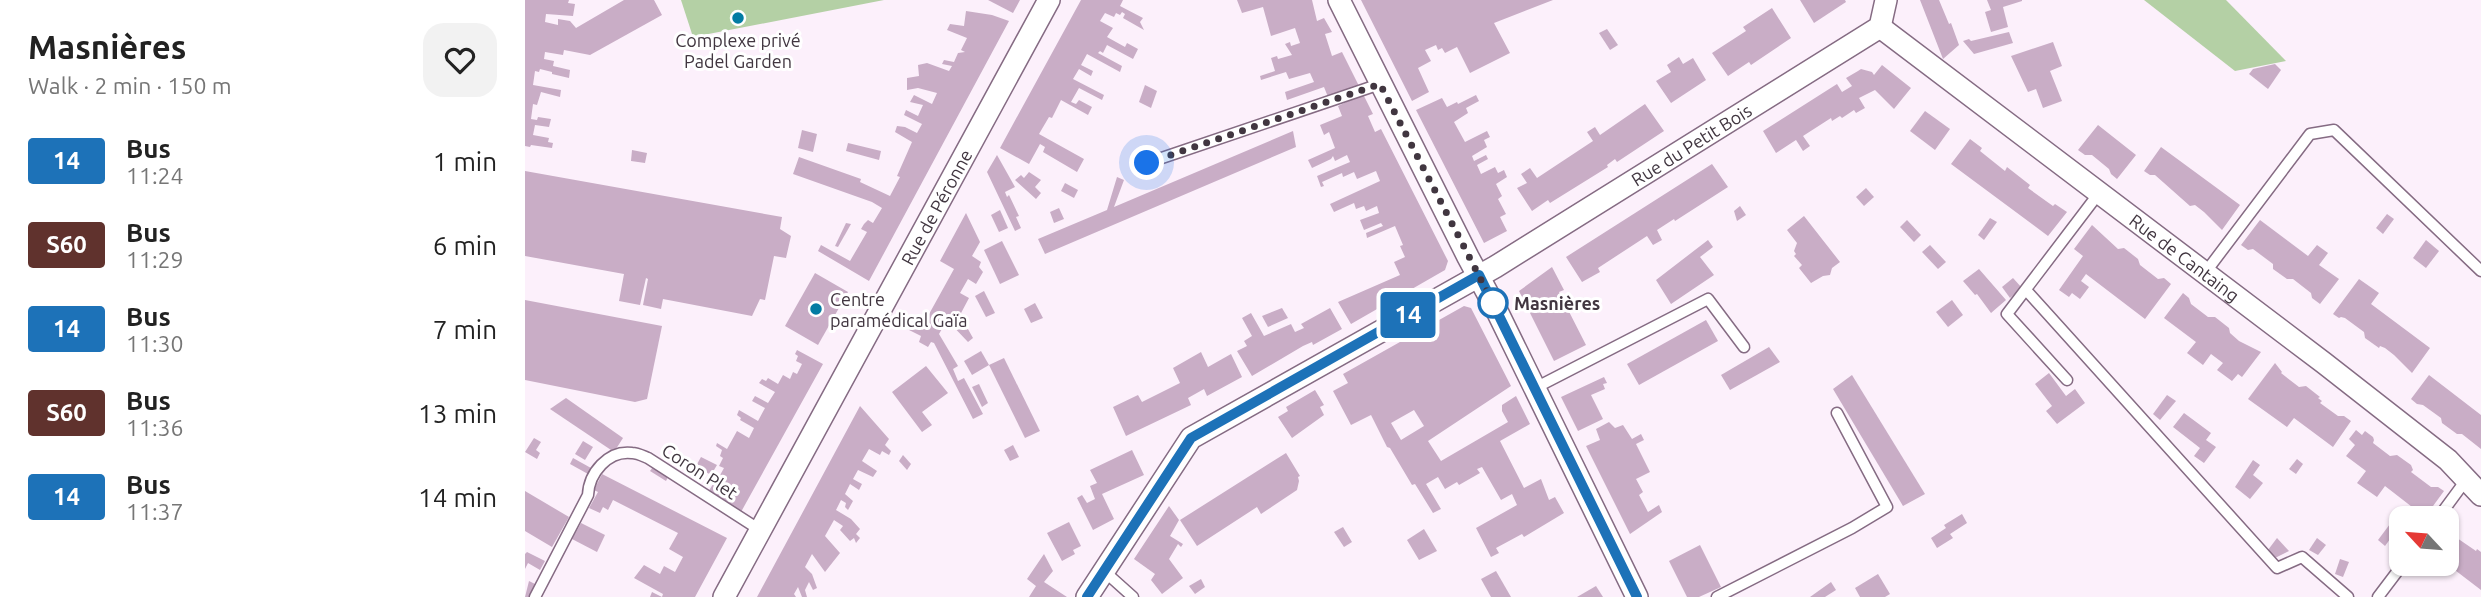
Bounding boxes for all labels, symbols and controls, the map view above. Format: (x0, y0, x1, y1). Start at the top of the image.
marker: Complexe privé Padel Garden (730, 10, 746, 26)
button: heart (423, 23, 497, 97)
text: Masnières (28, 28, 186, 65)
place label: Complexe privé Padel Garden (675, 30, 801, 71)
text: Walk · 2 min · 150 m (28, 73, 232, 98)
street label: Rue du Petit Bois (1628, 100, 1755, 190)
text: Bus (126, 134, 171, 163)
your location (1129, 145, 1164, 180)
street label: Rue de Péronne (897, 146, 976, 268)
text: 14 (53, 147, 80, 174)
text: 1 min (433, 147, 497, 176)
text: 11:24 (126, 163, 184, 188)
street label: Rue de Cantaing (2126, 210, 2243, 305)
text: Bus (126, 218, 171, 247)
text: S60 (46, 231, 87, 258)
text: 6 min (433, 231, 497, 260)
text: 11:29 (126, 247, 184, 272)
marker: Masnières (1478, 288, 1508, 318)
place label: Centre paramédical Gaïa (830, 289, 967, 330)
line badge: 14 (1377, 292, 1439, 338)
place label: Masnières (1514, 293, 1600, 313)
marker: Centre paramédical Gaïa (808, 301, 824, 317)
text: 14 (1394, 301, 1422, 328)
text: Bus (126, 302, 171, 331)
text: 14 (53, 315, 80, 342)
text: 7 min (433, 315, 497, 344)
text: 11:30 (126, 331, 184, 356)
text: Bus (126, 386, 171, 415)
text: S60 (46, 399, 87, 426)
text: 13 min (418, 399, 497, 428)
text: 11:36 (126, 415, 184, 440)
street label: Coron Plet (659, 439, 741, 503)
text: Bus (126, 470, 171, 499)
text: 14 (53, 483, 80, 510)
text: 14 min (418, 483, 497, 512)
text: 11:37 (126, 499, 184, 524)
north arrow (2389, 506, 2459, 576)
map controls (2389, 506, 2459, 576)

